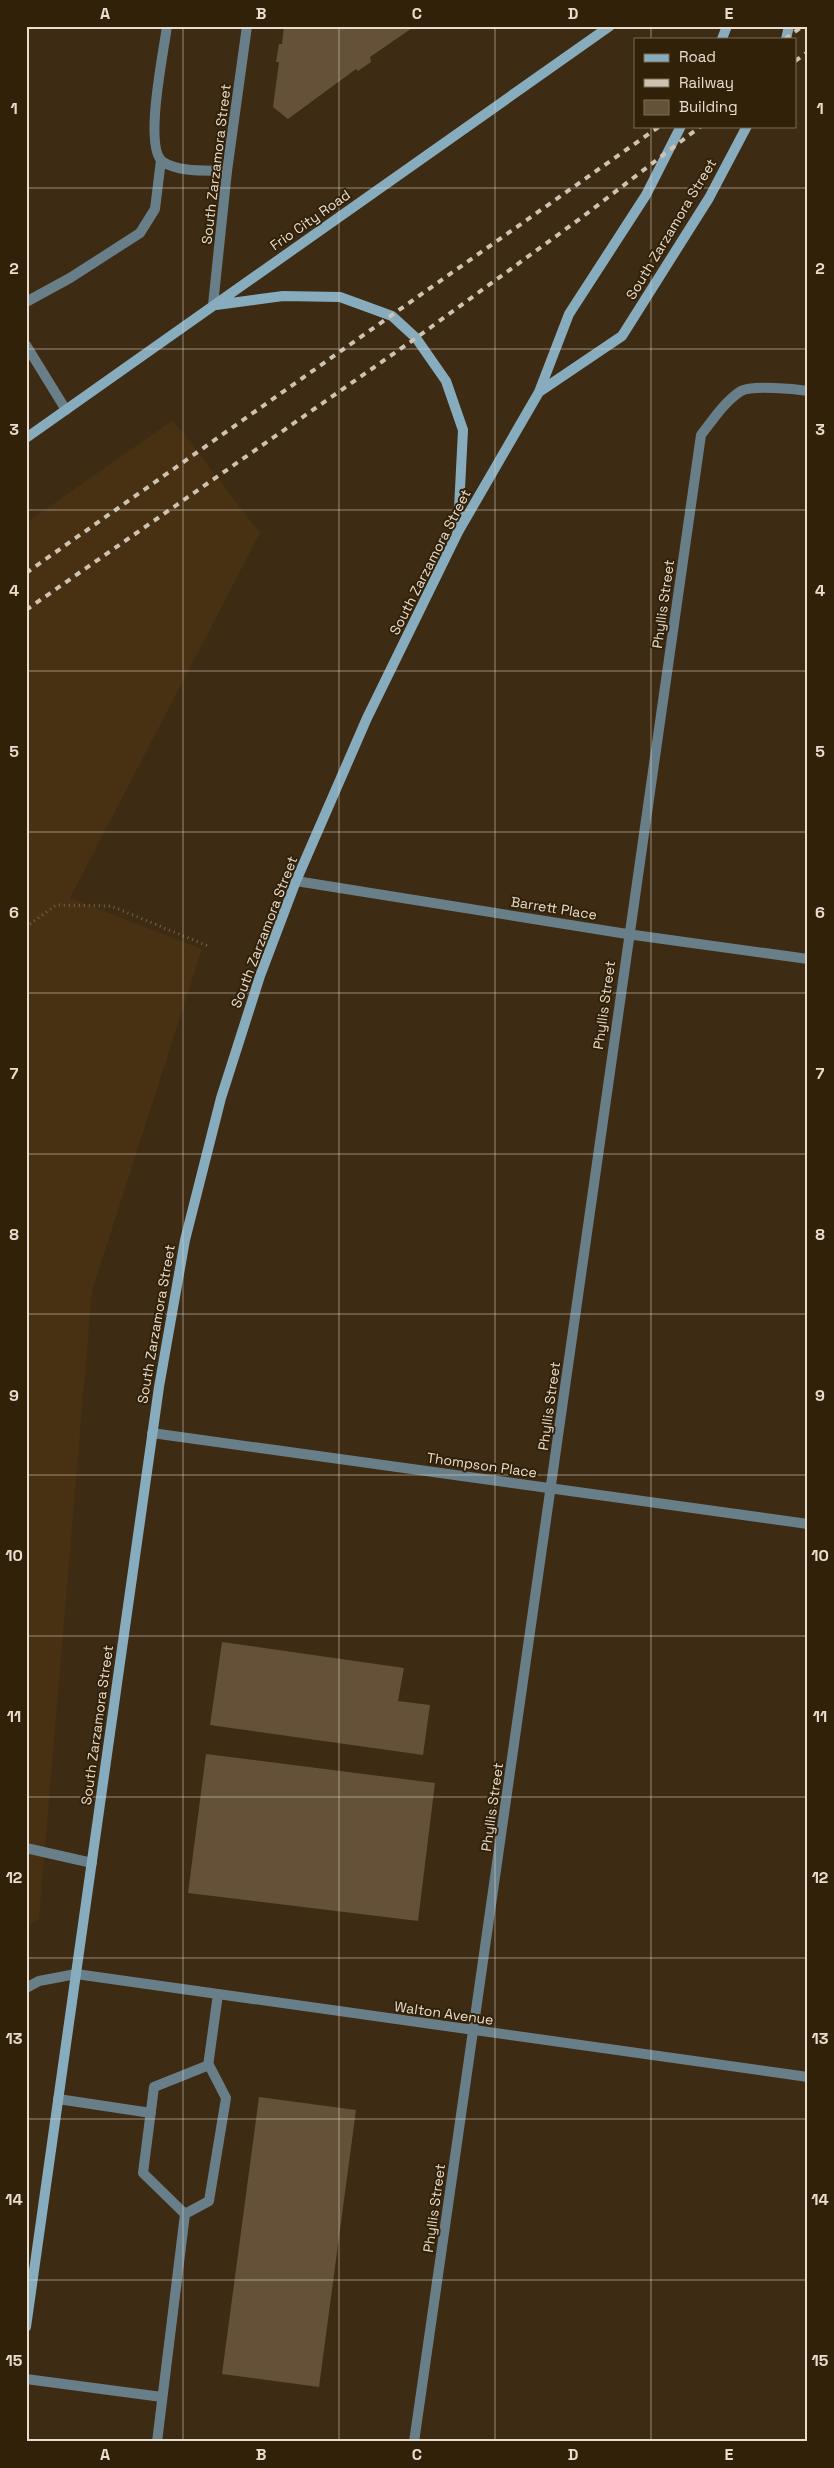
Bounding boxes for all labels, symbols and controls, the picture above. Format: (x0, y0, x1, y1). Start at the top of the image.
text: A (100, 3, 110, 24)
text: B (256, 3, 266, 24)
text: C (412, 3, 422, 24)
text: D (568, 3, 578, 24)
text: E (725, 3, 734, 24)
legend (634, 38, 796, 128)
text: Road (679, 47, 716, 66)
text: Railway (679, 73, 734, 92)
street label: South Zarzamora Street (197, 83, 235, 245)
text: Building (679, 97, 738, 116)
text: 1 (10, 98, 18, 119)
text: 1 (816, 98, 824, 119)
street label: South Zarzamora Street (622, 155, 720, 303)
street label: Frio City Road (266, 186, 354, 254)
text: 2 (9, 258, 19, 279)
text: 2 (815, 258, 825, 279)
text: 3 (9, 419, 19, 440)
text: 3 (815, 419, 825, 440)
street label: South Zarzamora Street (385, 486, 475, 638)
street label: Phyllis Street (648, 558, 678, 650)
text: 4 (9, 580, 19, 601)
text: 4 (815, 580, 825, 601)
text: 5 (9, 741, 19, 762)
text: 5 (815, 741, 825, 762)
street label: South Zarzamora Street (227, 853, 301, 1011)
street label: Barrett Place (510, 892, 598, 924)
text: 6 (9, 902, 19, 923)
text: 6 (815, 902, 825, 923)
street label: Phyllis Street (589, 959, 619, 1051)
text: 7 (10, 1063, 19, 1084)
text: 7 (816, 1063, 825, 1084)
text: 8 (9, 1224, 19, 1245)
text: 8 (815, 1224, 825, 1245)
street label: South Zarzamora Street (133, 1243, 179, 1405)
street label: Phyllis Street (534, 1360, 564, 1452)
text: 9 (9, 1385, 19, 1406)
text: 9 (815, 1385, 825, 1406)
street label: Thompson Place (426, 1448, 538, 1482)
text: 10 (5, 1545, 23, 1566)
text: 10 (811, 1545, 829, 1566)
street label: South Zarzamora Street (77, 1644, 117, 1806)
text: 11 (7, 1706, 21, 1727)
text: 11 (813, 1706, 827, 1727)
street label: Phyllis Street (477, 1761, 507, 1853)
text: 12 (6, 1867, 22, 1888)
text: 12 (812, 1867, 828, 1888)
street label: Walton Avenue (393, 1997, 495, 2029)
text: 13 (6, 2028, 23, 2049)
text: 13 (812, 2028, 829, 2049)
street label: Phyllis Street (419, 2162, 449, 2254)
text: 14 (5, 2189, 23, 2210)
text: 14 (811, 2189, 829, 2210)
text: 15 (6, 2350, 23, 2371)
text: 15 (812, 2350, 829, 2371)
text: A (100, 2444, 110, 2465)
text: B (256, 2444, 266, 2465)
text: C (412, 2444, 422, 2465)
text: D (568, 2444, 578, 2465)
text: E (725, 2444, 734, 2465)

